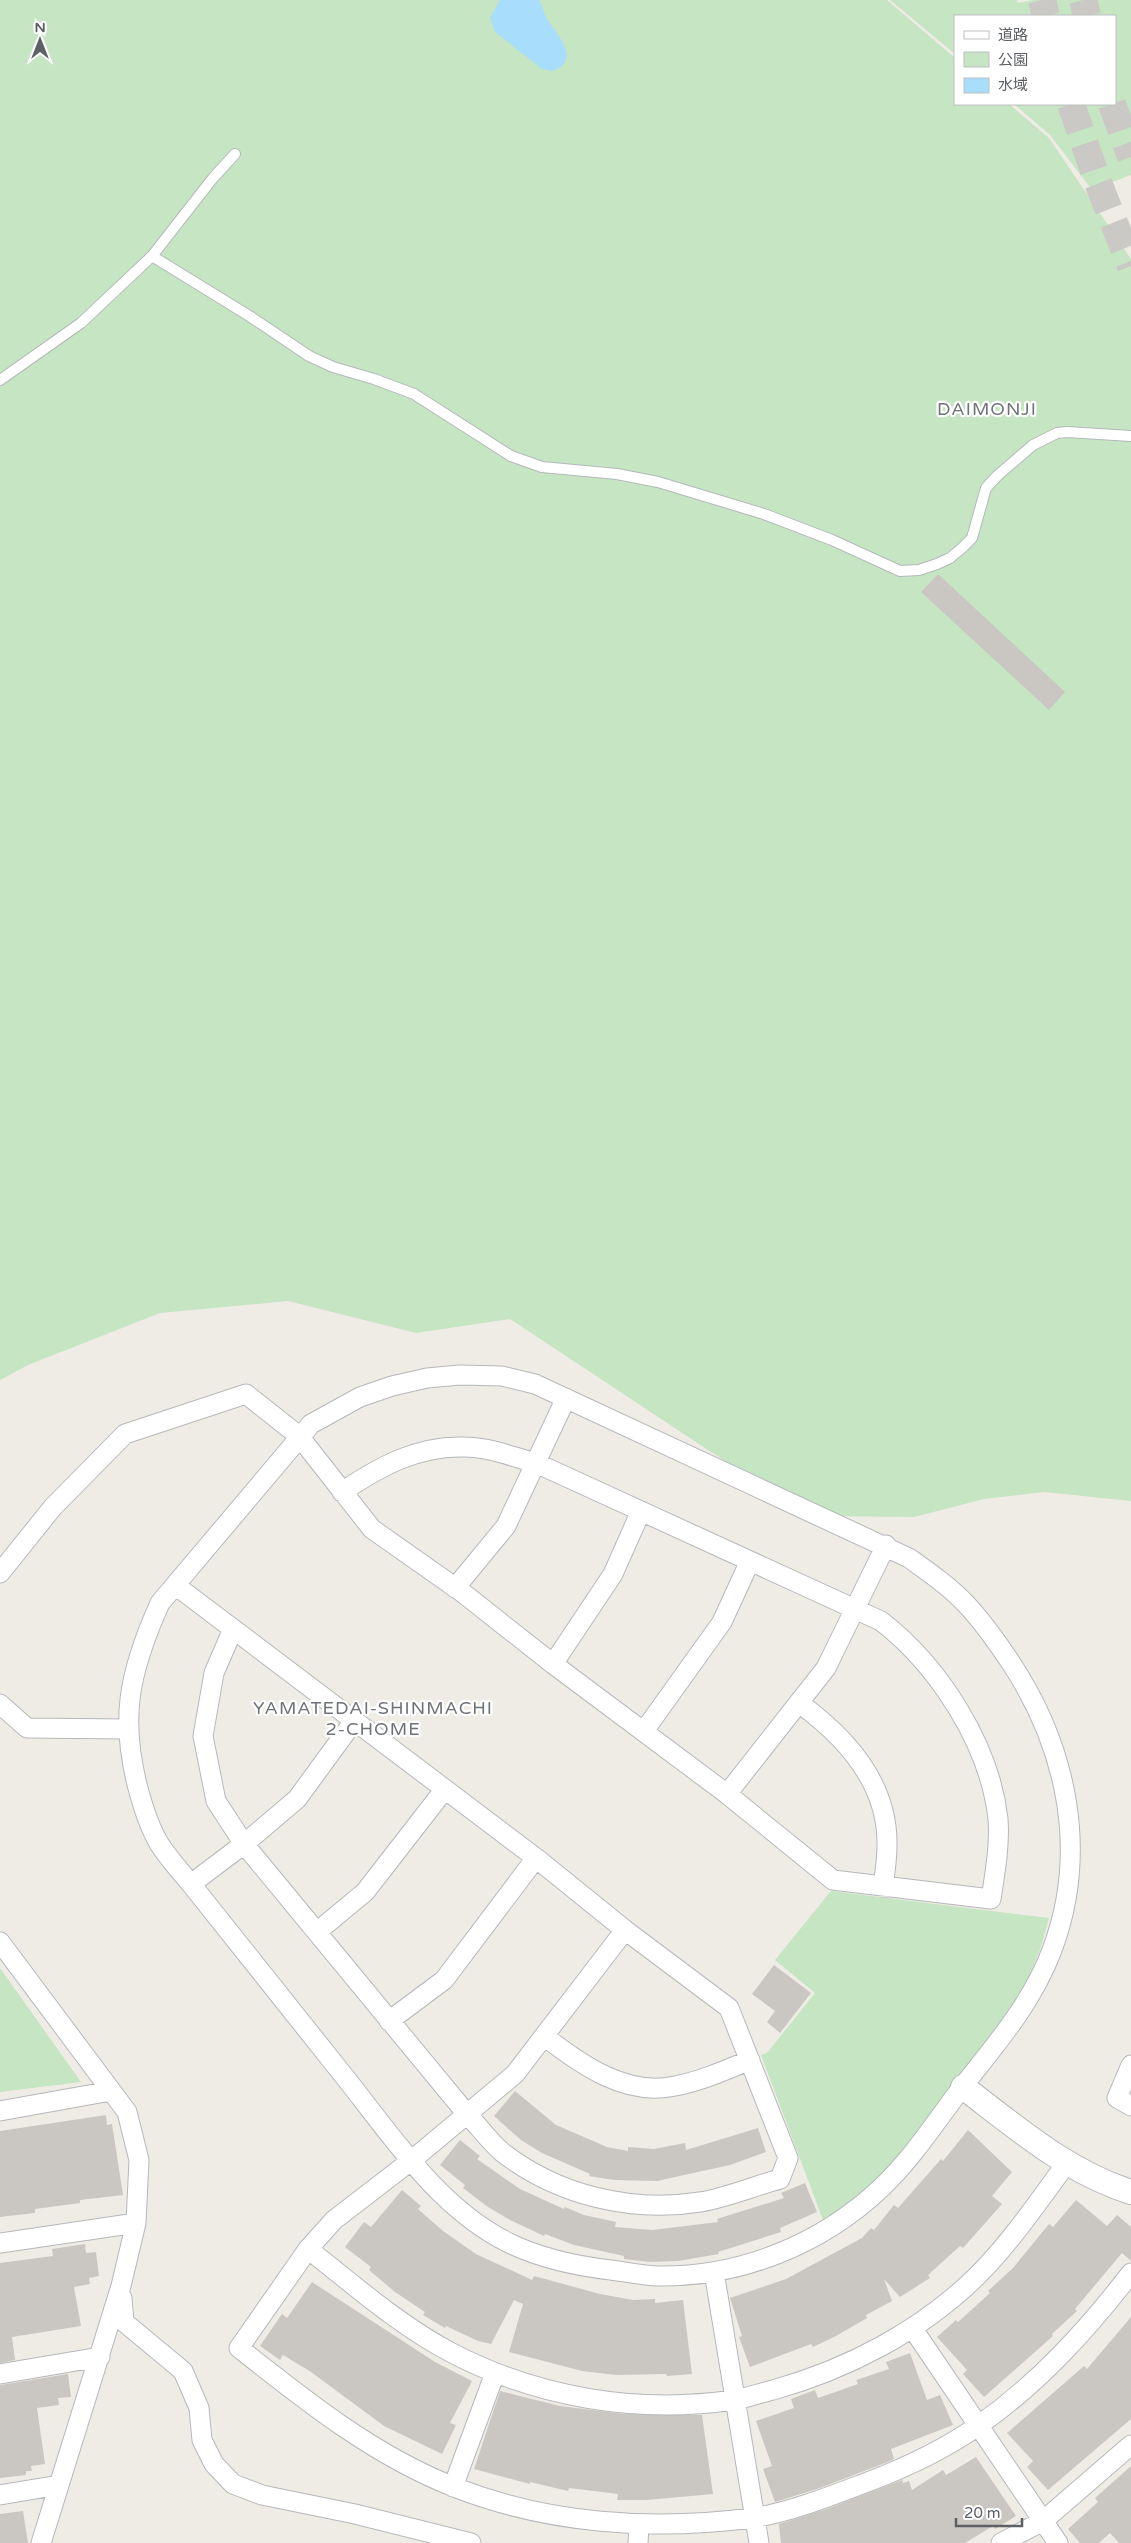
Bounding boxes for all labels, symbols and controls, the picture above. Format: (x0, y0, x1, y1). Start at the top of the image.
north arrow (15, 15, 65, 65)
legend (954, 15, 1116, 105)
text: N (34, 19, 46, 36)
text: 道路 (998, 26, 1028, 44)
text: 公園 (998, 51, 1028, 69)
text: 水域 (998, 76, 1028, 94)
district label: DAIMONJI (937, 398, 1037, 420)
district label: YAMATEDAI-SHINMACHI 2-CHOME (253, 1697, 493, 1740)
scale bar (956, 2496, 1022, 2528)
text: 20 m (964, 2504, 1001, 2522)

